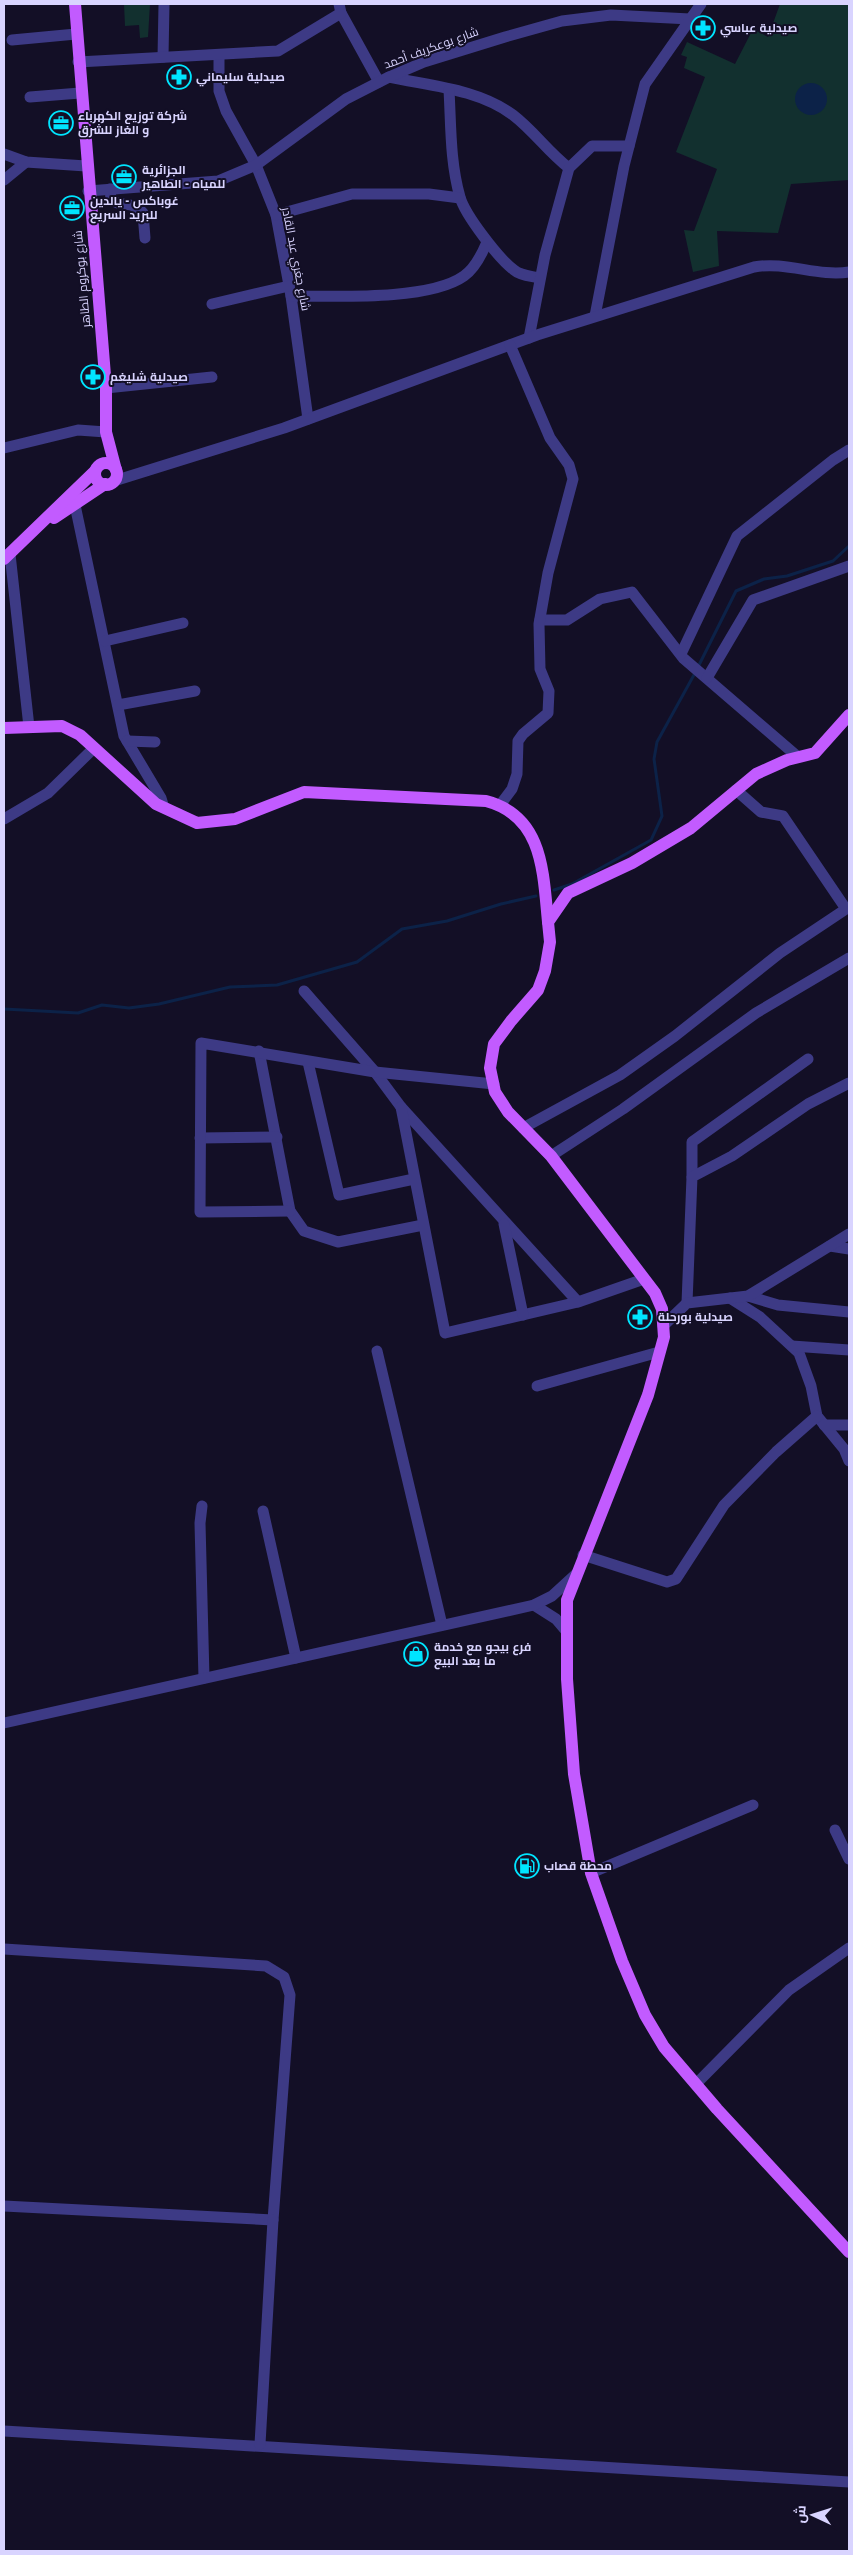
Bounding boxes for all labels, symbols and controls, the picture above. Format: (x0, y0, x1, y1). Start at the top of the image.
pharmacy icon: صيدلية عباسي (690, 15, 716, 41)
place label: صيدلية عباسي (720, 21, 798, 38)
street label: شارع بوعكريف أحمد (381, 23, 481, 73)
pharmacy icon: صيدلية سليماني (166, 64, 192, 90)
place label: صيدلية سليماني (196, 70, 285, 87)
place label: شركة توزيع الكهرباء و الغاز للشرق (78, 109, 187, 138)
office icon: شركة توزيع الكهرباء و الغاز للشرق (48, 110, 74, 136)
place label: الجزائرية للمياه - الطاهير (141, 163, 225, 192)
office icon: الجزائرية للمياه - الطاهير (111, 164, 137, 190)
place label: غوباكس - يالدين للبريد السريع (90, 194, 179, 224)
office icon: غوباكس - يالدين للبريد السريع (59, 195, 85, 221)
street label: شارع جغري عبد القادر (276, 205, 313, 313)
street label: شارع بوكروم الطاهر (71, 230, 94, 329)
pharmacy icon: صيدلية شليغم (80, 364, 106, 390)
place label: صيدلية شليغم (110, 370, 188, 385)
pharmacy icon: صيدلية بورحلة (627, 1304, 653, 1330)
place label: صيدلية بورحلة (658, 1310, 733, 1325)
place label: فرع بيجو مع خدمة ما بعد البيع (434, 1640, 531, 1670)
shop icon: فرع بيجو مع خدمة ما بعد البيع (403, 1641, 429, 1667)
fuel station icon: محطة قصاب (514, 1853, 540, 1879)
place label: محطة قصاب (544, 1859, 612, 1873)
north arrow (788, 2490, 838, 2540)
text: ش (791, 2505, 810, 2524)

